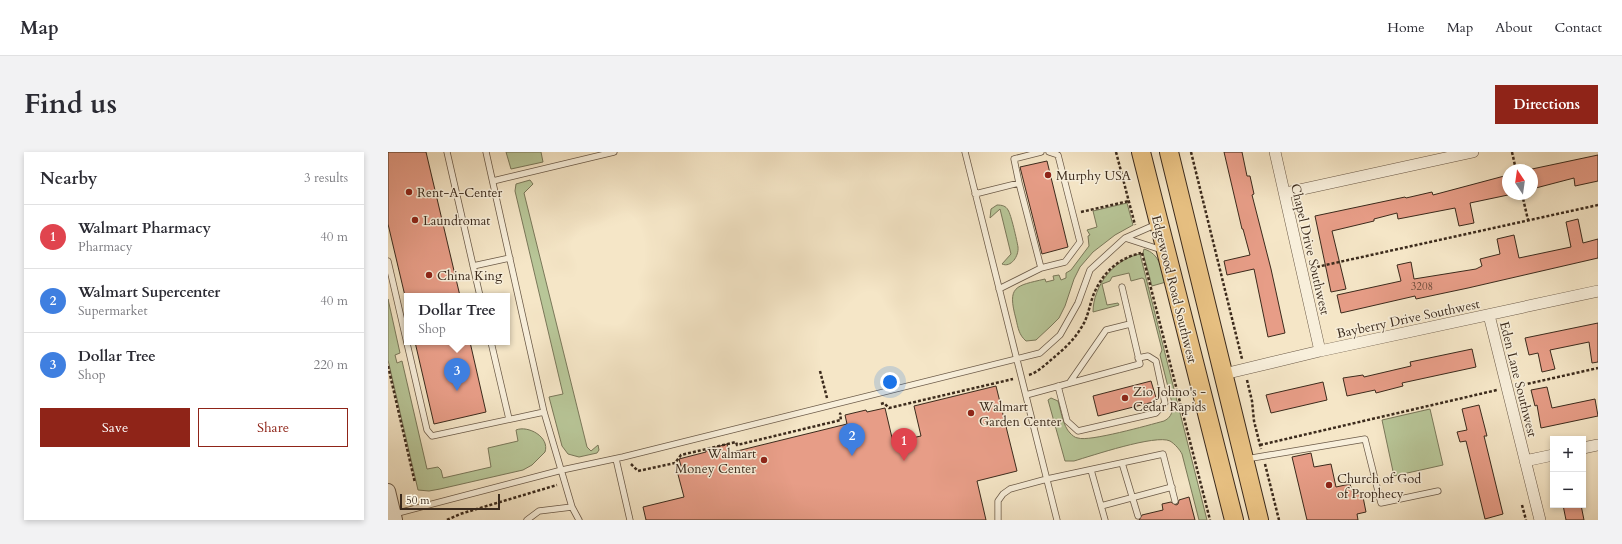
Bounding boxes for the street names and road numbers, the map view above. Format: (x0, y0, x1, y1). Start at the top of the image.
street label: Chapel Drive Southwest (1286, 182, 1334, 317)
street label: Edgewood Road Southwest (1147, 213, 1201, 365)
street label: Bayberry Drive Southwest (1335, 295, 1481, 343)
street label: Eden Lane Southwest (1495, 319, 1541, 439)

